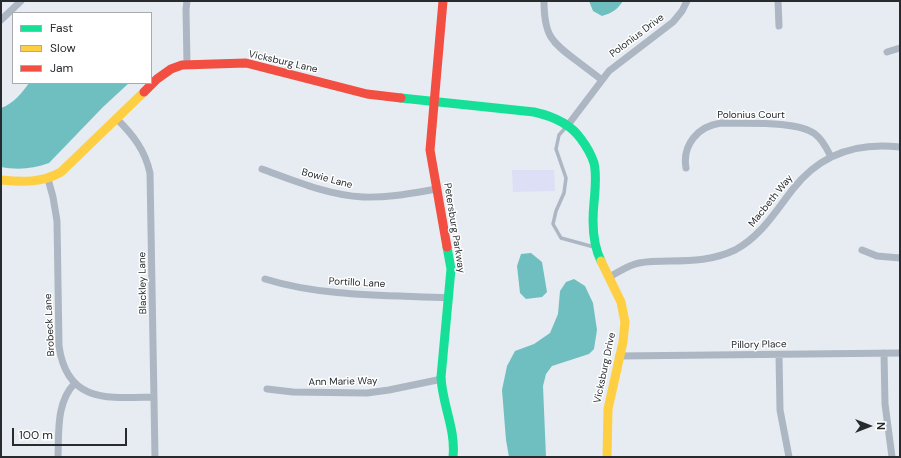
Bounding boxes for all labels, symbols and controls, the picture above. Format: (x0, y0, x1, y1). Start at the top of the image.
legend (12, 12, 152, 84)
street label: Polonius Drive (608, 12, 666, 60)
text: Fast (50, 20, 73, 36)
text: Slow (50, 40, 76, 56)
street label: Vicksburg Lane (247, 48, 319, 76)
text: Jam (50, 60, 73, 76)
street label: Polonius Court (717, 109, 785, 121)
street label: Bowie Lane (300, 166, 354, 192)
street label: Macbeth Way (746, 172, 796, 230)
street label: Petersburg Parkway (441, 182, 467, 274)
street label: Blackley Lane (136, 252, 150, 314)
street label: Portillo Lane (328, 276, 386, 290)
street label: Brobeck Lane (42, 293, 58, 357)
street label: Vicksburg Drive (592, 332, 618, 404)
street label: Pillory Place (731, 339, 787, 351)
street label: Ann Marie Way (308, 375, 378, 389)
north arrow (849, 406, 889, 446)
scale bar (14, 420, 129, 446)
text: N (874, 422, 888, 430)
text: 100 m (19, 427, 53, 443)

